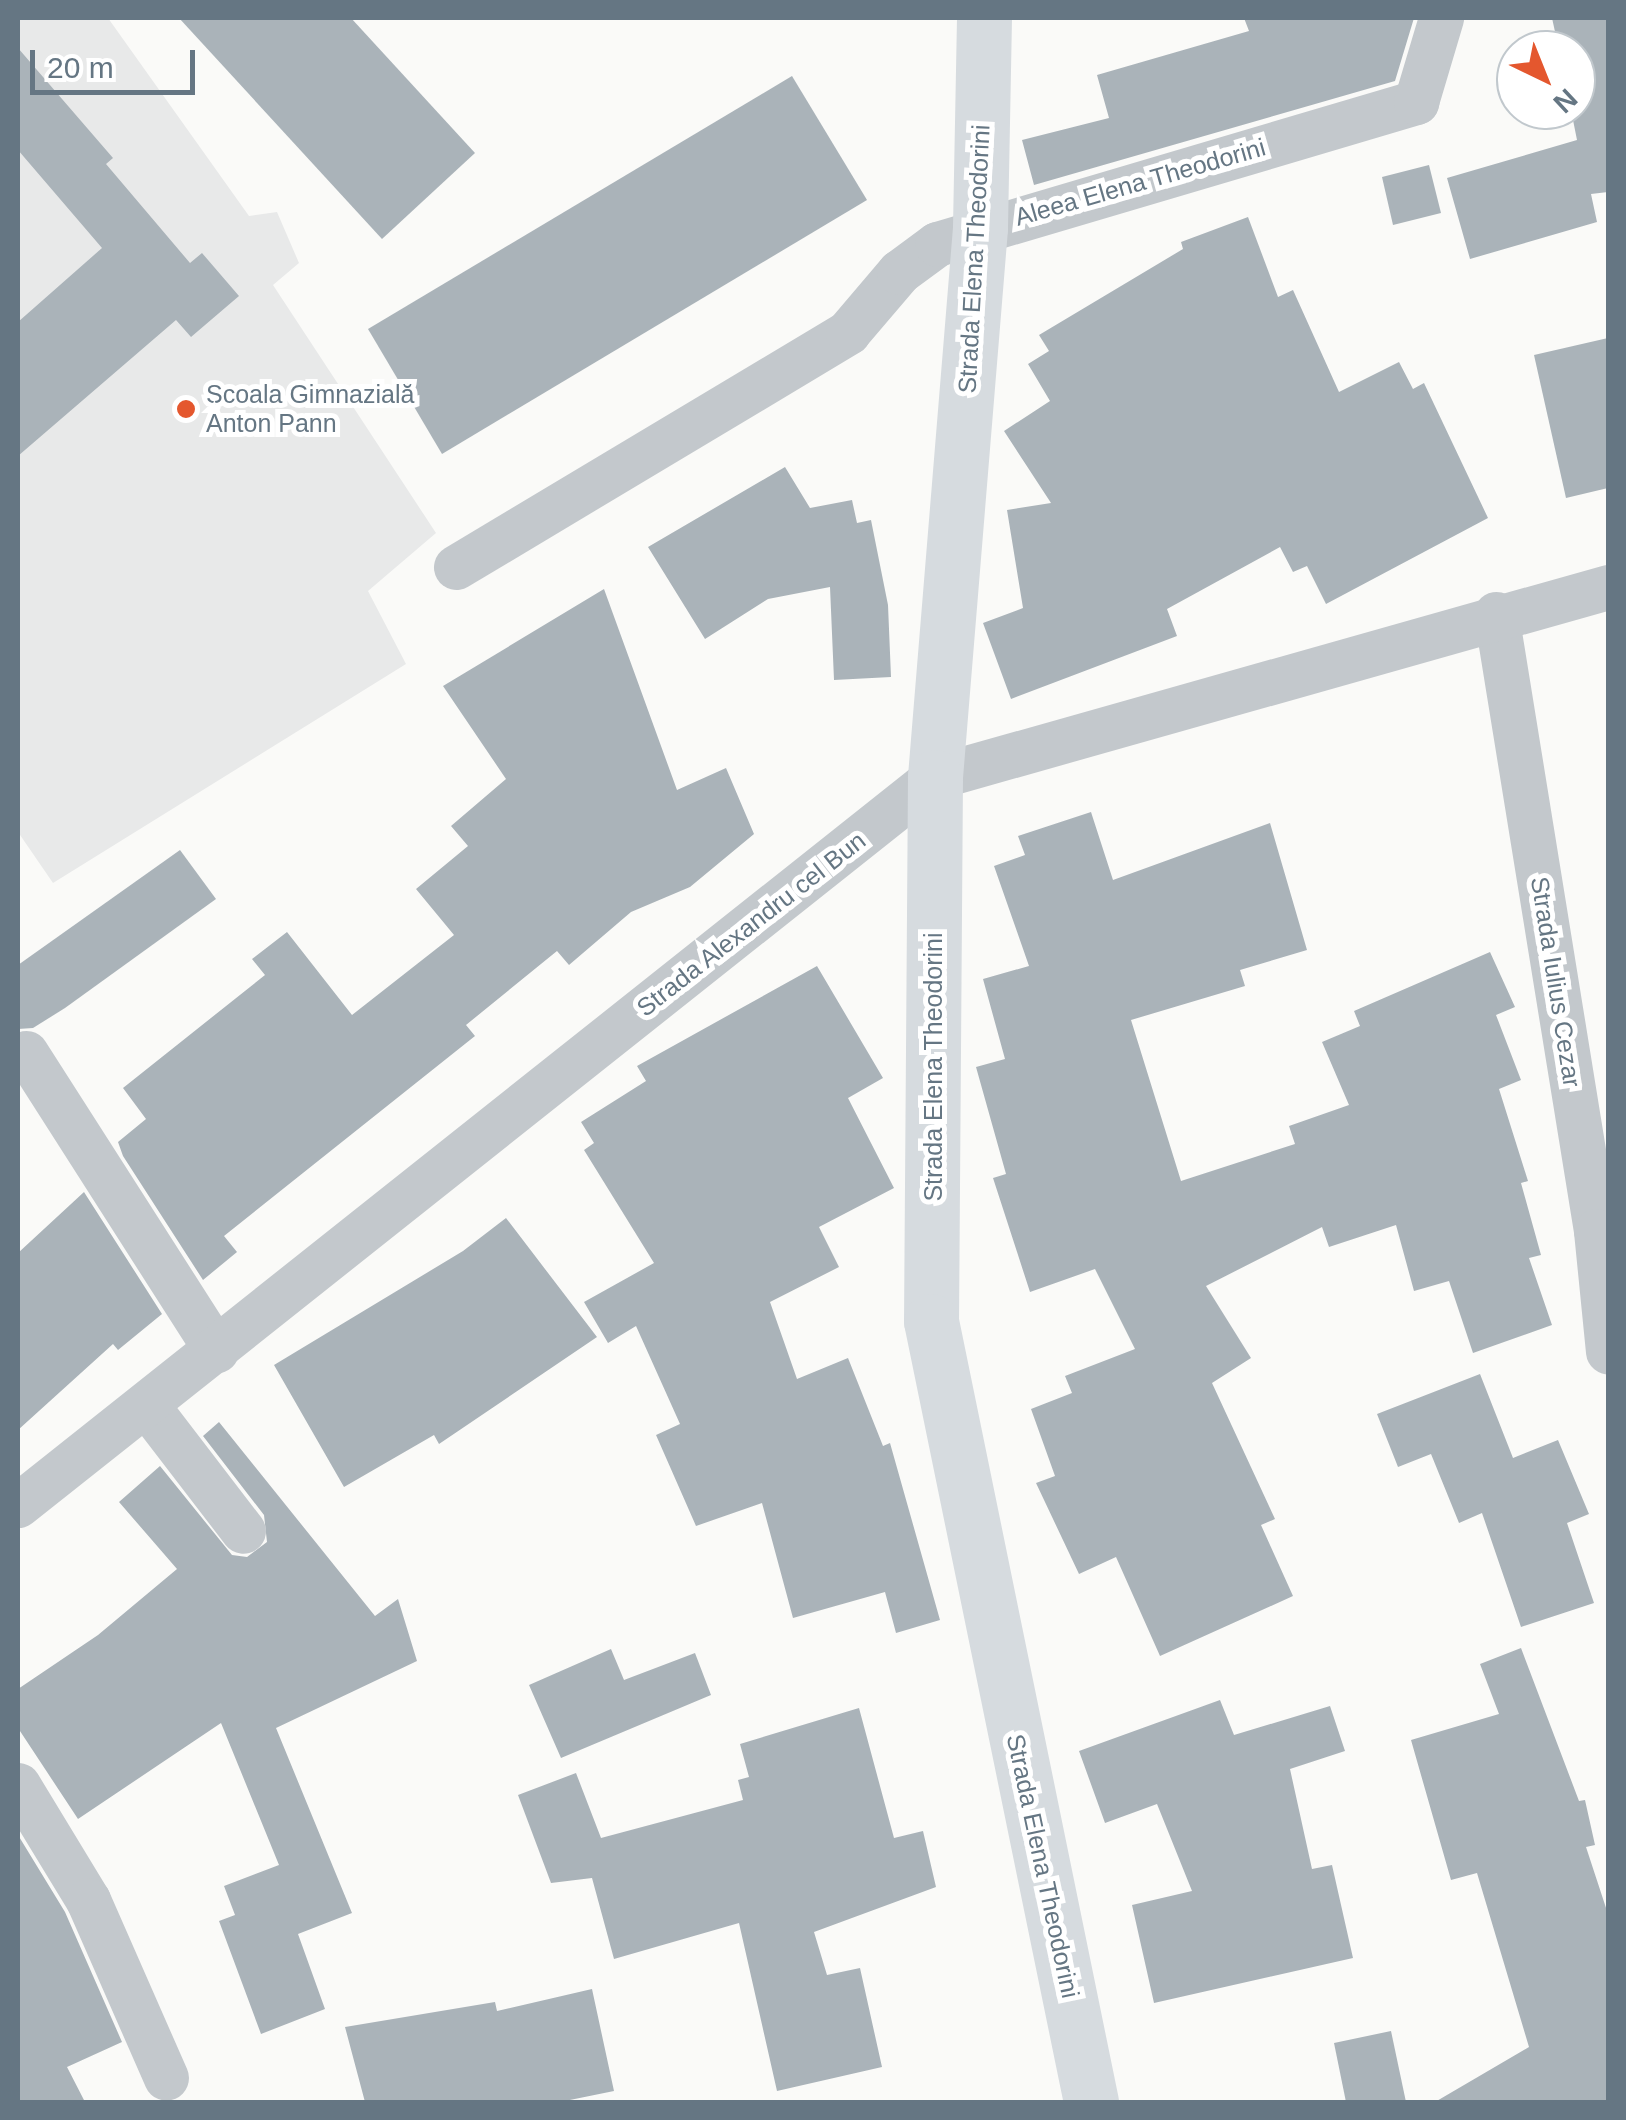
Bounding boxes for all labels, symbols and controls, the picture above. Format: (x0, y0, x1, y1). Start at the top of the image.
scale bar (35, 30, 200, 92)
north arrow (1496, 30, 1596, 130)
text: 20 m (47, 51, 114, 84)
text: N (1547, 83, 1583, 119)
street label: Strada Elena Theodorini (952, 124, 996, 394)
street label: Aleea Elena Theodorini (1011, 132, 1269, 232)
place label: Școala Gimnazială Anton Pann (206, 380, 414, 439)
marker: Școala Gimnazială Anton Pann (175, 398, 197, 420)
street label: Strada Alexandru cel Bun (630, 825, 872, 1023)
street label: Strada Iulius Cezar (1525, 875, 1587, 1089)
street label: Strada Elena Theodorini (918, 932, 948, 1202)
street label: Strada Elena Theodorini (1000, 1731, 1086, 2001)

